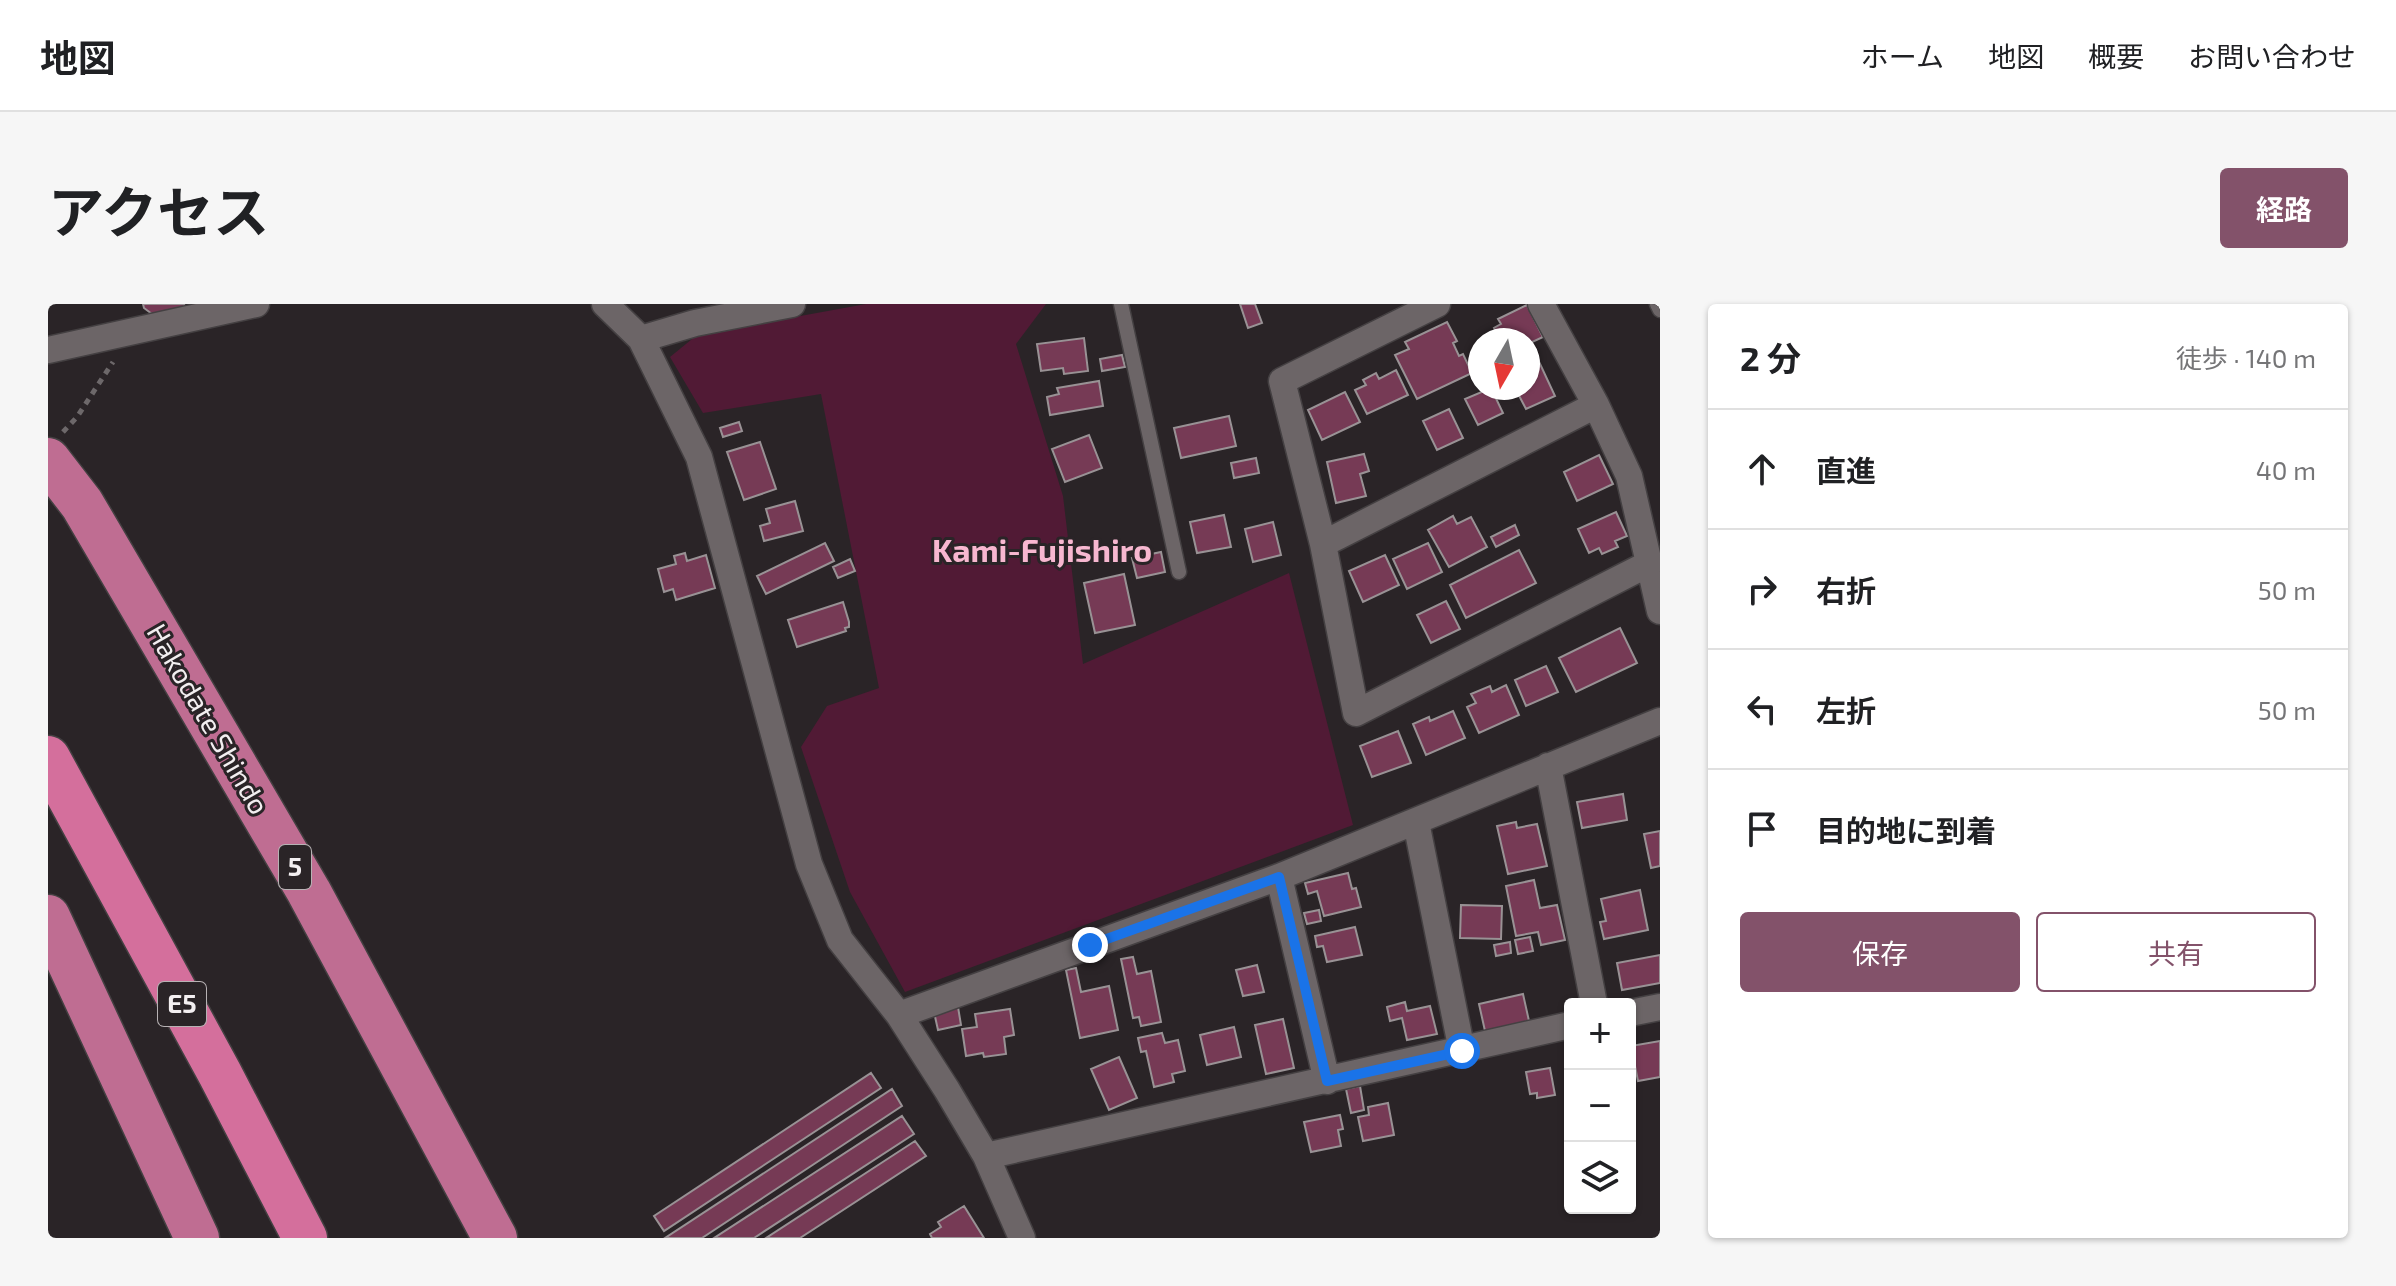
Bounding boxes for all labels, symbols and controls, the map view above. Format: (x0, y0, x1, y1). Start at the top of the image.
text: 地図 (40, 34, 116, 80)
text: ホーム (1861, 39, 1944, 73)
text: 地図 (1988, 39, 2044, 73)
text: 概要 (2088, 39, 2144, 73)
text: お問い合わせ (2188, 39, 2356, 73)
button: 経路 (2220, 168, 2348, 248)
text: アクセス (48, 177, 269, 244)
north arrow (1468, 328, 1540, 400)
text: 2 分 (1740, 337, 1801, 378)
text: 徒歩 · 140 m (2176, 342, 2316, 373)
icon: ahead (1740, 447, 1784, 491)
text: 直進 (1816, 452, 1876, 488)
text: 40 m (2256, 454, 2316, 485)
district label: Kami-Fujishiro (932, 530, 1152, 568)
icon: right (1740, 567, 1784, 611)
text: 右折 (1816, 572, 1876, 608)
text: 50 m (2258, 574, 2316, 605)
street label: Hakodate Shindo (141, 617, 277, 820)
icon: left (1740, 687, 1784, 731)
text: 左折 (1816, 692, 1876, 728)
text: 50 m (2258, 694, 2316, 725)
icon: arrive (1740, 807, 1784, 851)
text: 目的地に到着 (1816, 812, 1996, 848)
road number: 5 (279, 845, 311, 889)
button: 保存 (1740, 912, 2020, 992)
button: 共有 (2036, 912, 2316, 992)
route end (1072, 927, 1108, 963)
road number: E5 (158, 982, 206, 1026)
map controls (1564, 998, 1636, 1214)
button: + (1564, 998, 1636, 1070)
route start (1444, 1033, 1480, 1069)
button: − (1564, 1070, 1636, 1142)
button: layers (1564, 1142, 1636, 1214)

